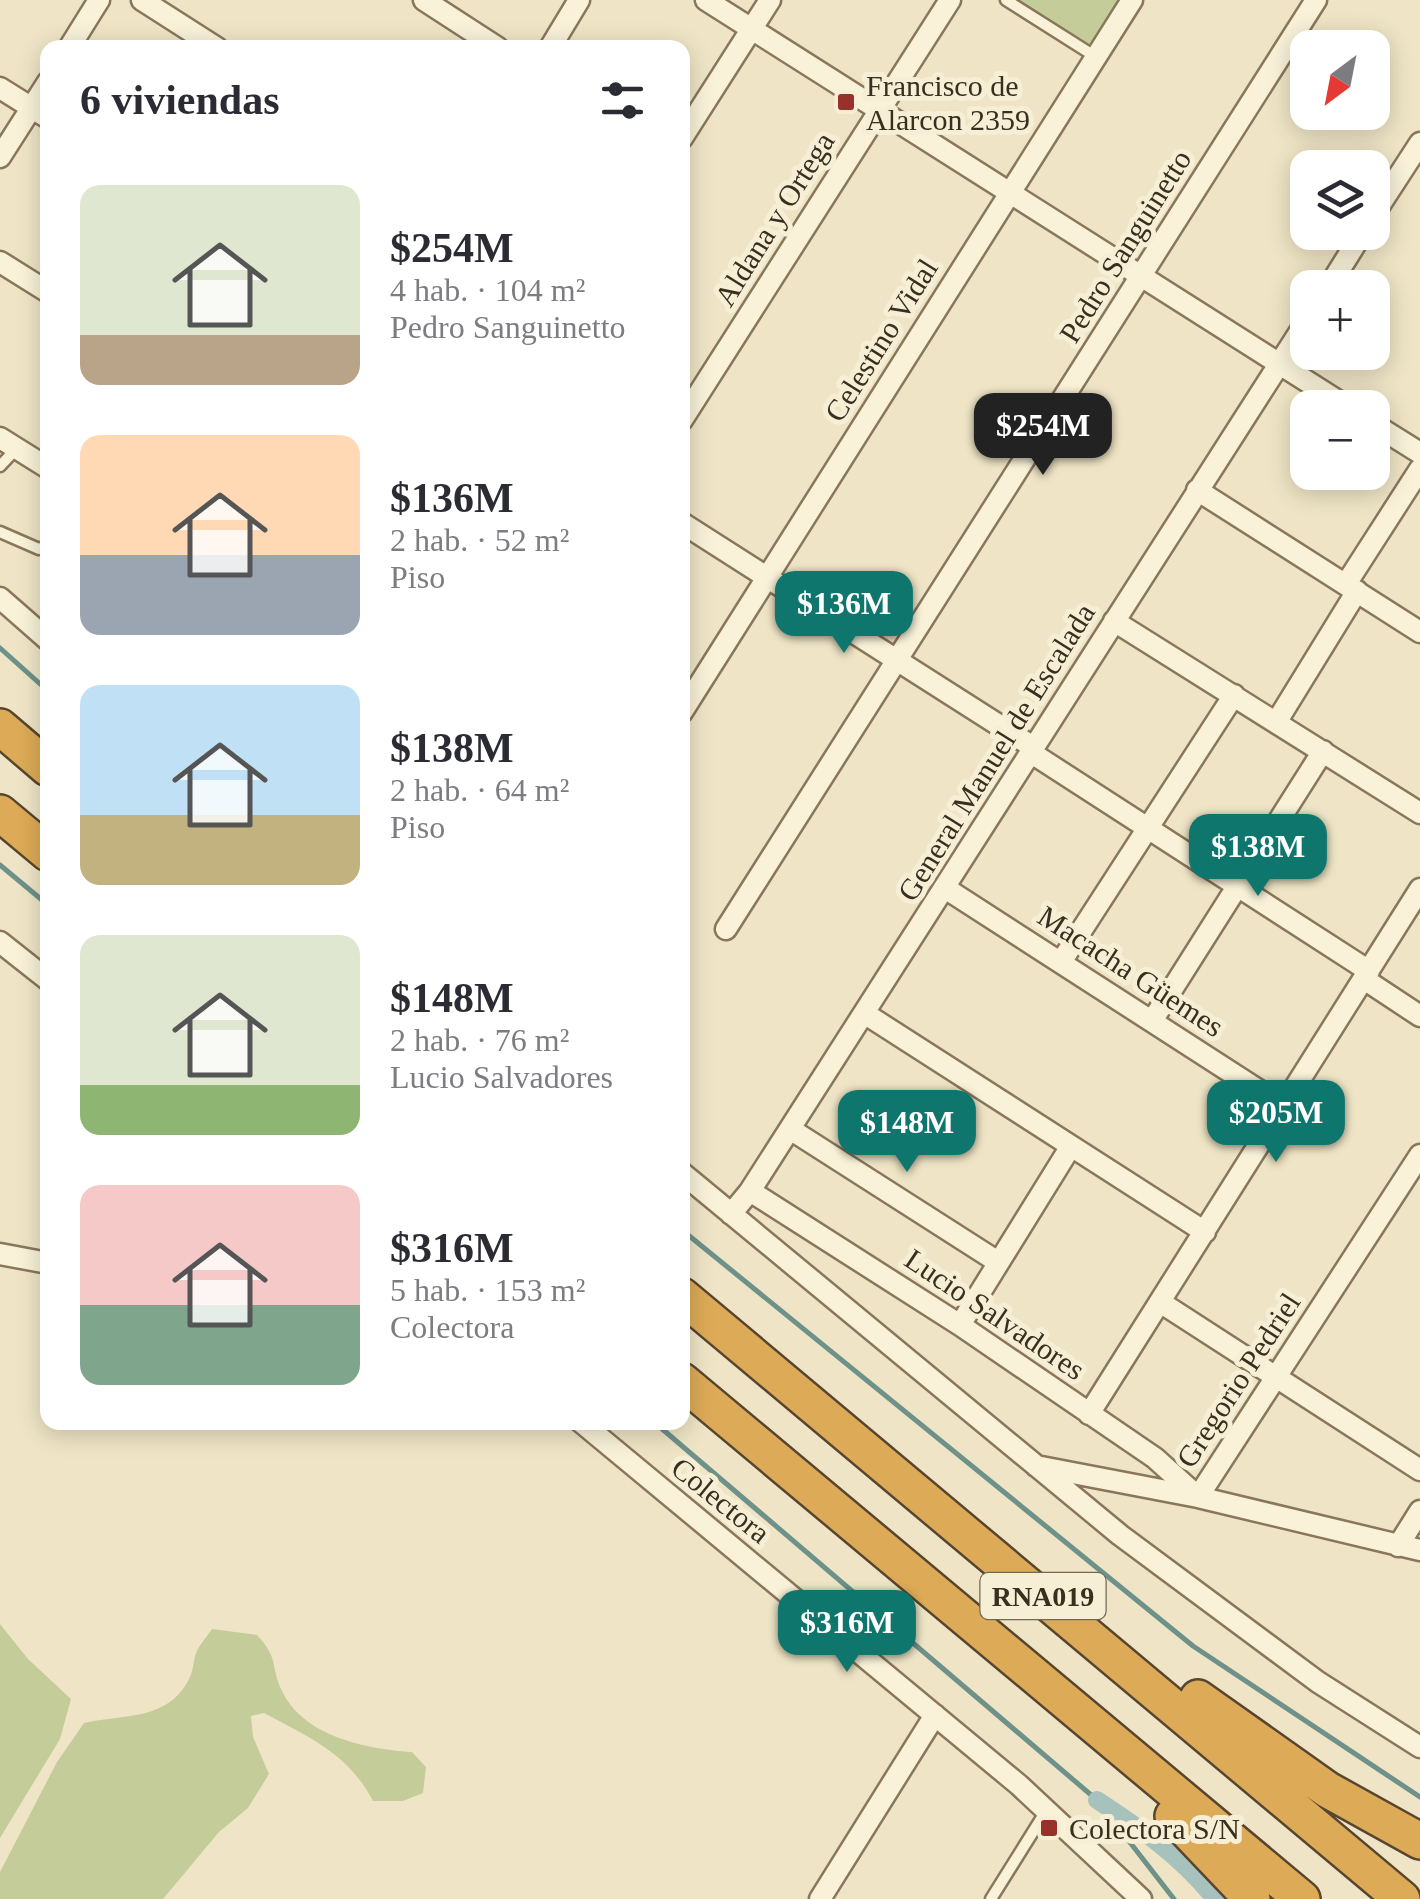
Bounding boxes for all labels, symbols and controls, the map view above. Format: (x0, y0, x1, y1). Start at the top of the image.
north arrow (1290, 30, 1390, 130)
map controls (1290, 30, 1390, 490)
place label: Francisco de Alarcon 2359 (866, 69, 1030, 136)
icon: filters (595, 73, 650, 128)
text: 6 viviendas (80, 77, 280, 123)
marker: Francisco de Alarcon 2359 (835, 91, 857, 113)
street label: Aldana y Ortega (707, 126, 841, 312)
street label: Pedro Sanguinetto (1053, 144, 1197, 348)
button: layers (1290, 150, 1390, 250)
icon: home (160, 225, 280, 345)
text: $254M (390, 225, 514, 271)
street label: Celestino Vidal (818, 253, 944, 427)
button: + (1290, 270, 1390, 370)
text: 4 hab. · 104 m² (390, 272, 585, 308)
text: Pedro Sanguinetto (390, 309, 626, 345)
button: − (1290, 390, 1390, 490)
pin: $254M (973, 393, 1113, 478)
text: $254M (996, 407, 1090, 443)
icon: home (160, 475, 280, 595)
text: $136M (390, 475, 514, 521)
text: 2 hab. · 52 m² (390, 522, 569, 558)
text: Piso (390, 559, 445, 595)
pin: $136M (774, 571, 914, 656)
text: $136M (797, 585, 891, 621)
street label: General Manuel de Escalada (891, 597, 1101, 907)
icon: home (160, 725, 280, 845)
text: $138M (390, 725, 514, 771)
text: 2 hab. · 64 m² (390, 772, 569, 808)
text: Piso (390, 809, 445, 845)
pin: $138M (1188, 814, 1328, 899)
text: $138M (1211, 828, 1305, 864)
street label: Macacha Güemes (1032, 899, 1230, 1043)
icon: home (160, 975, 280, 1095)
text: $148M (390, 975, 514, 1021)
text: 2 hab. · 76 m² (390, 1022, 569, 1058)
text: Lucio Salvadores (390, 1059, 613, 1095)
pin: $205M (1206, 1080, 1346, 1165)
pin: $148M (837, 1090, 977, 1175)
text: $205M (1229, 1094, 1323, 1130)
text: $148M (860, 1104, 954, 1140)
icon: home (160, 1225, 280, 1345)
text: $316M (390, 1225, 514, 1271)
street label: Lucio Salvadores (899, 1242, 1091, 1386)
text: 5 hab. · 153 m² (390, 1272, 585, 1308)
street label: Gregorio Pedriel (1169, 1287, 1307, 1473)
text: Colectora (390, 1309, 514, 1345)
street label: Colectora (665, 1450, 777, 1550)
road number: RNA019 (980, 1573, 1106, 1619)
pin: $316M (777, 1590, 917, 1675)
text: $316M (800, 1604, 894, 1640)
place label: Colectora S/N (1069, 1812, 1240, 1845)
marker: Colectora S/N (1038, 1817, 1060, 1839)

